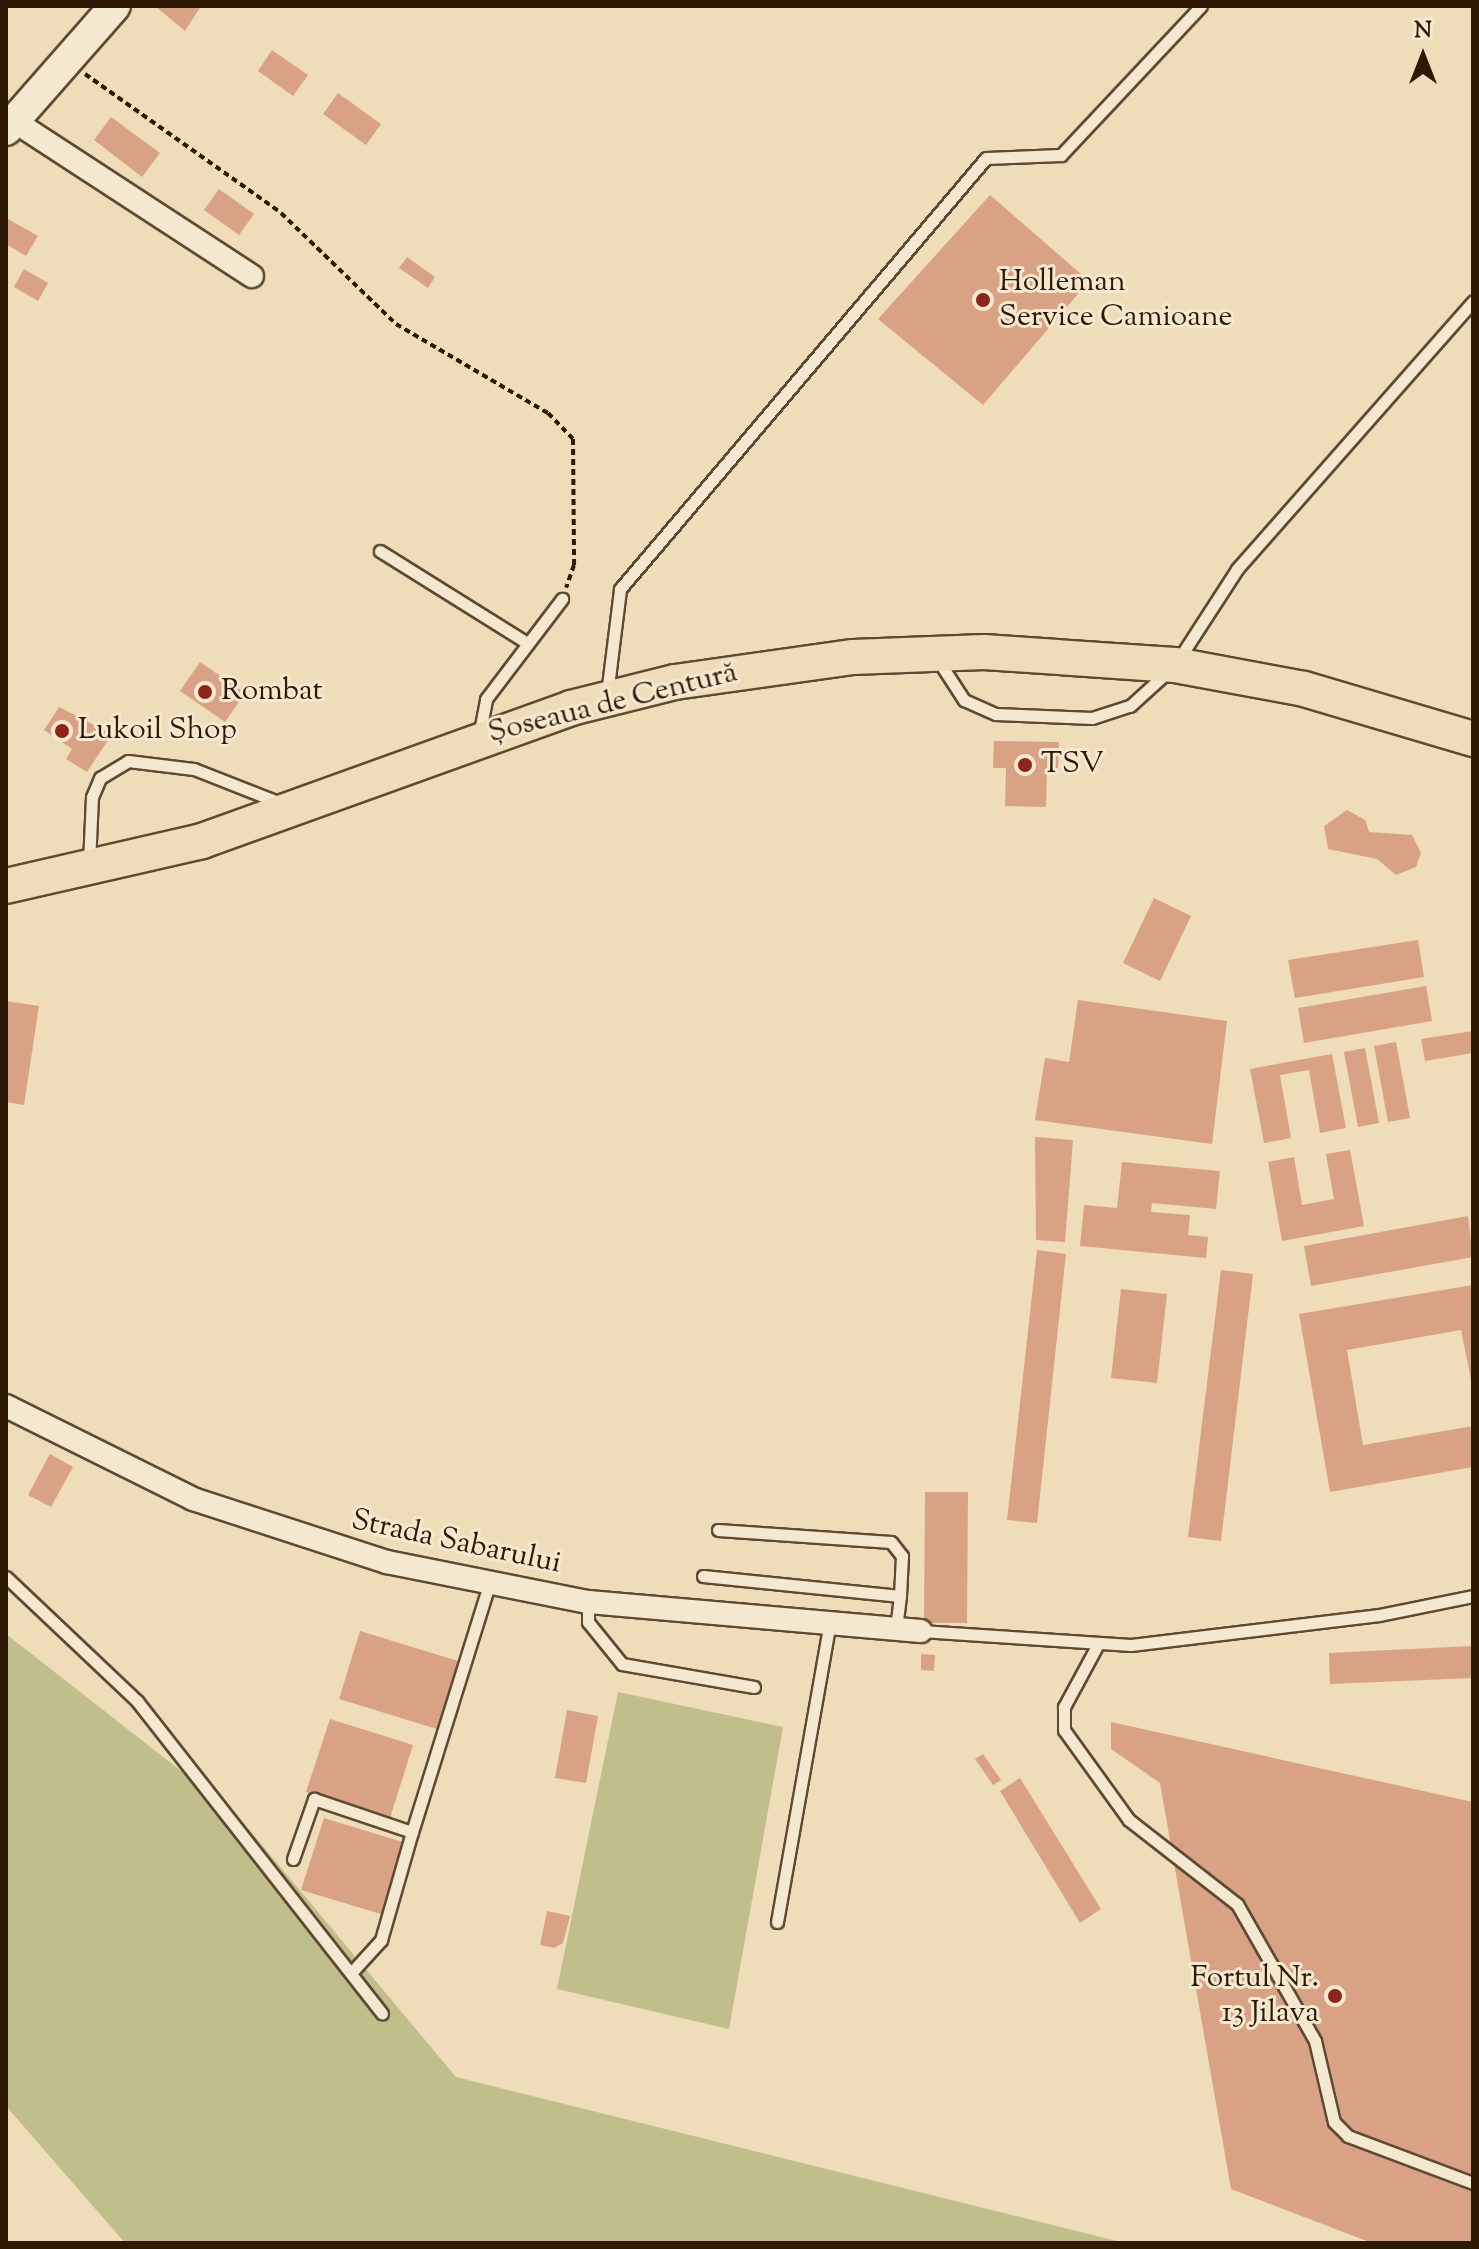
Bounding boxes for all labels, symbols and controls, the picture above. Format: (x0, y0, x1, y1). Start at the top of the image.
north arrow (1383, 16, 1463, 96)
text: N (1414, 16, 1432, 48)
place label: Holleman Service Camioane (999, 265, 1233, 336)
marker: Holleman Service Camioane (974, 291, 992, 309)
street label: Șoseaua de Centură (485, 656, 741, 752)
place label: Rombat (221, 674, 323, 710)
marker: Rombat (196, 683, 214, 701)
place label: Lukoil Shop (78, 713, 237, 749)
marker: Lukoil Shop (53, 722, 71, 740)
place label: TSV (1041, 747, 1104, 783)
marker: TSV (1016, 756, 1034, 774)
street label: Strada Sabarului (348, 1503, 564, 1583)
place label: Fortul Nr. 13 Jilava (1191, 1961, 1319, 2032)
marker: Fortul Nr. 13 Jilava (1326, 1987, 1344, 2005)

